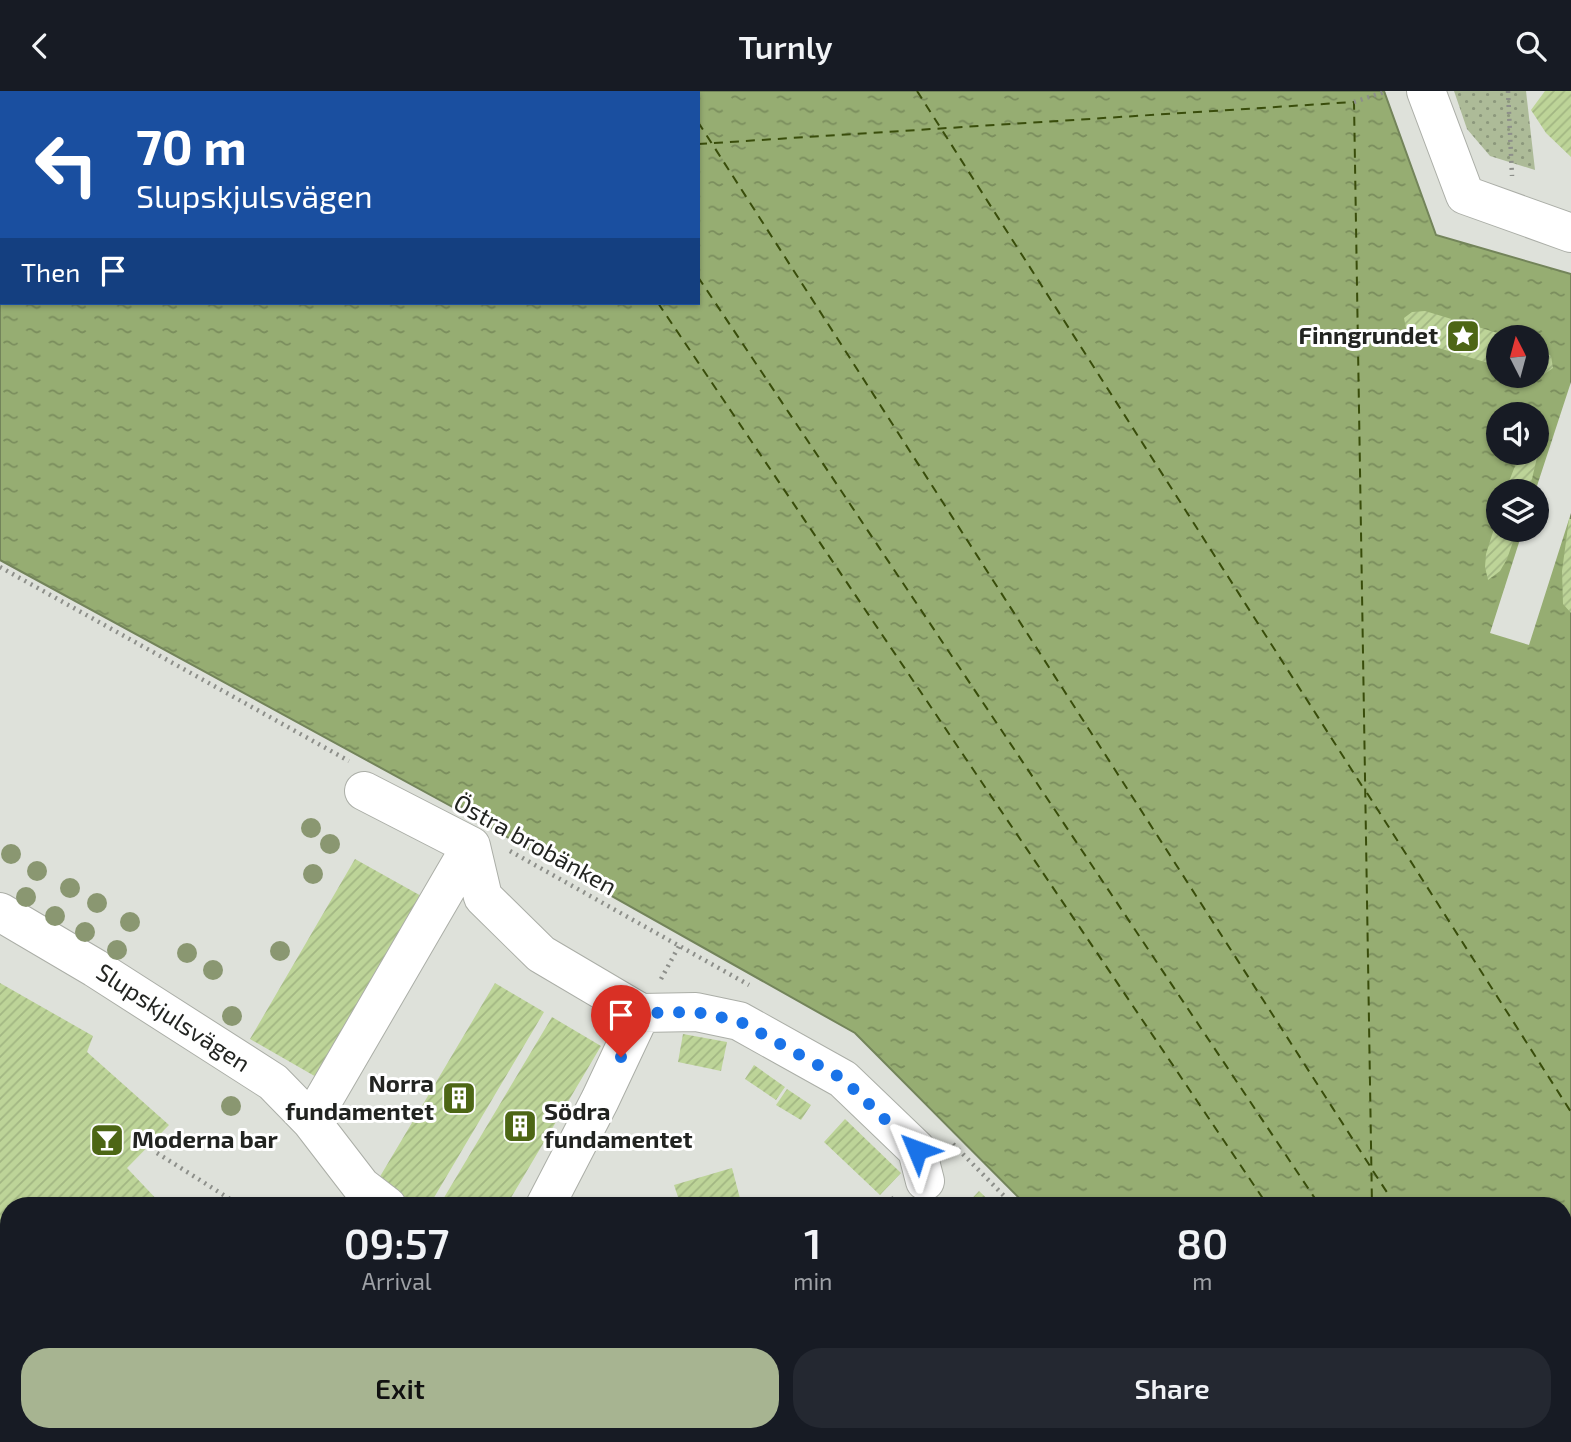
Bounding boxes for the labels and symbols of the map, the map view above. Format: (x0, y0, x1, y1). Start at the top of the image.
place icon: Finngrundet (1444, 317, 1482, 355)
place label: Finngrundet (1299, 320, 1438, 349)
north arrow (1486, 325, 1549, 389)
street label: Östra brobänken (449, 787, 622, 900)
street label: Slupskjulsvägen (92, 956, 256, 1077)
pin (591, 985, 651, 1057)
place label: Norra fundamentet (285, 1068, 434, 1125)
building icon: Norra fundamentet (440, 1079, 478, 1117)
place label: Södra fundamentet (544, 1096, 693, 1153)
building icon: Södra fundamentet (501, 1107, 539, 1145)
position arrow (880, 1113, 954, 1187)
bar icon: Moderna bar (88, 1121, 126, 1159)
place label: Moderna bar (132, 1124, 278, 1153)

